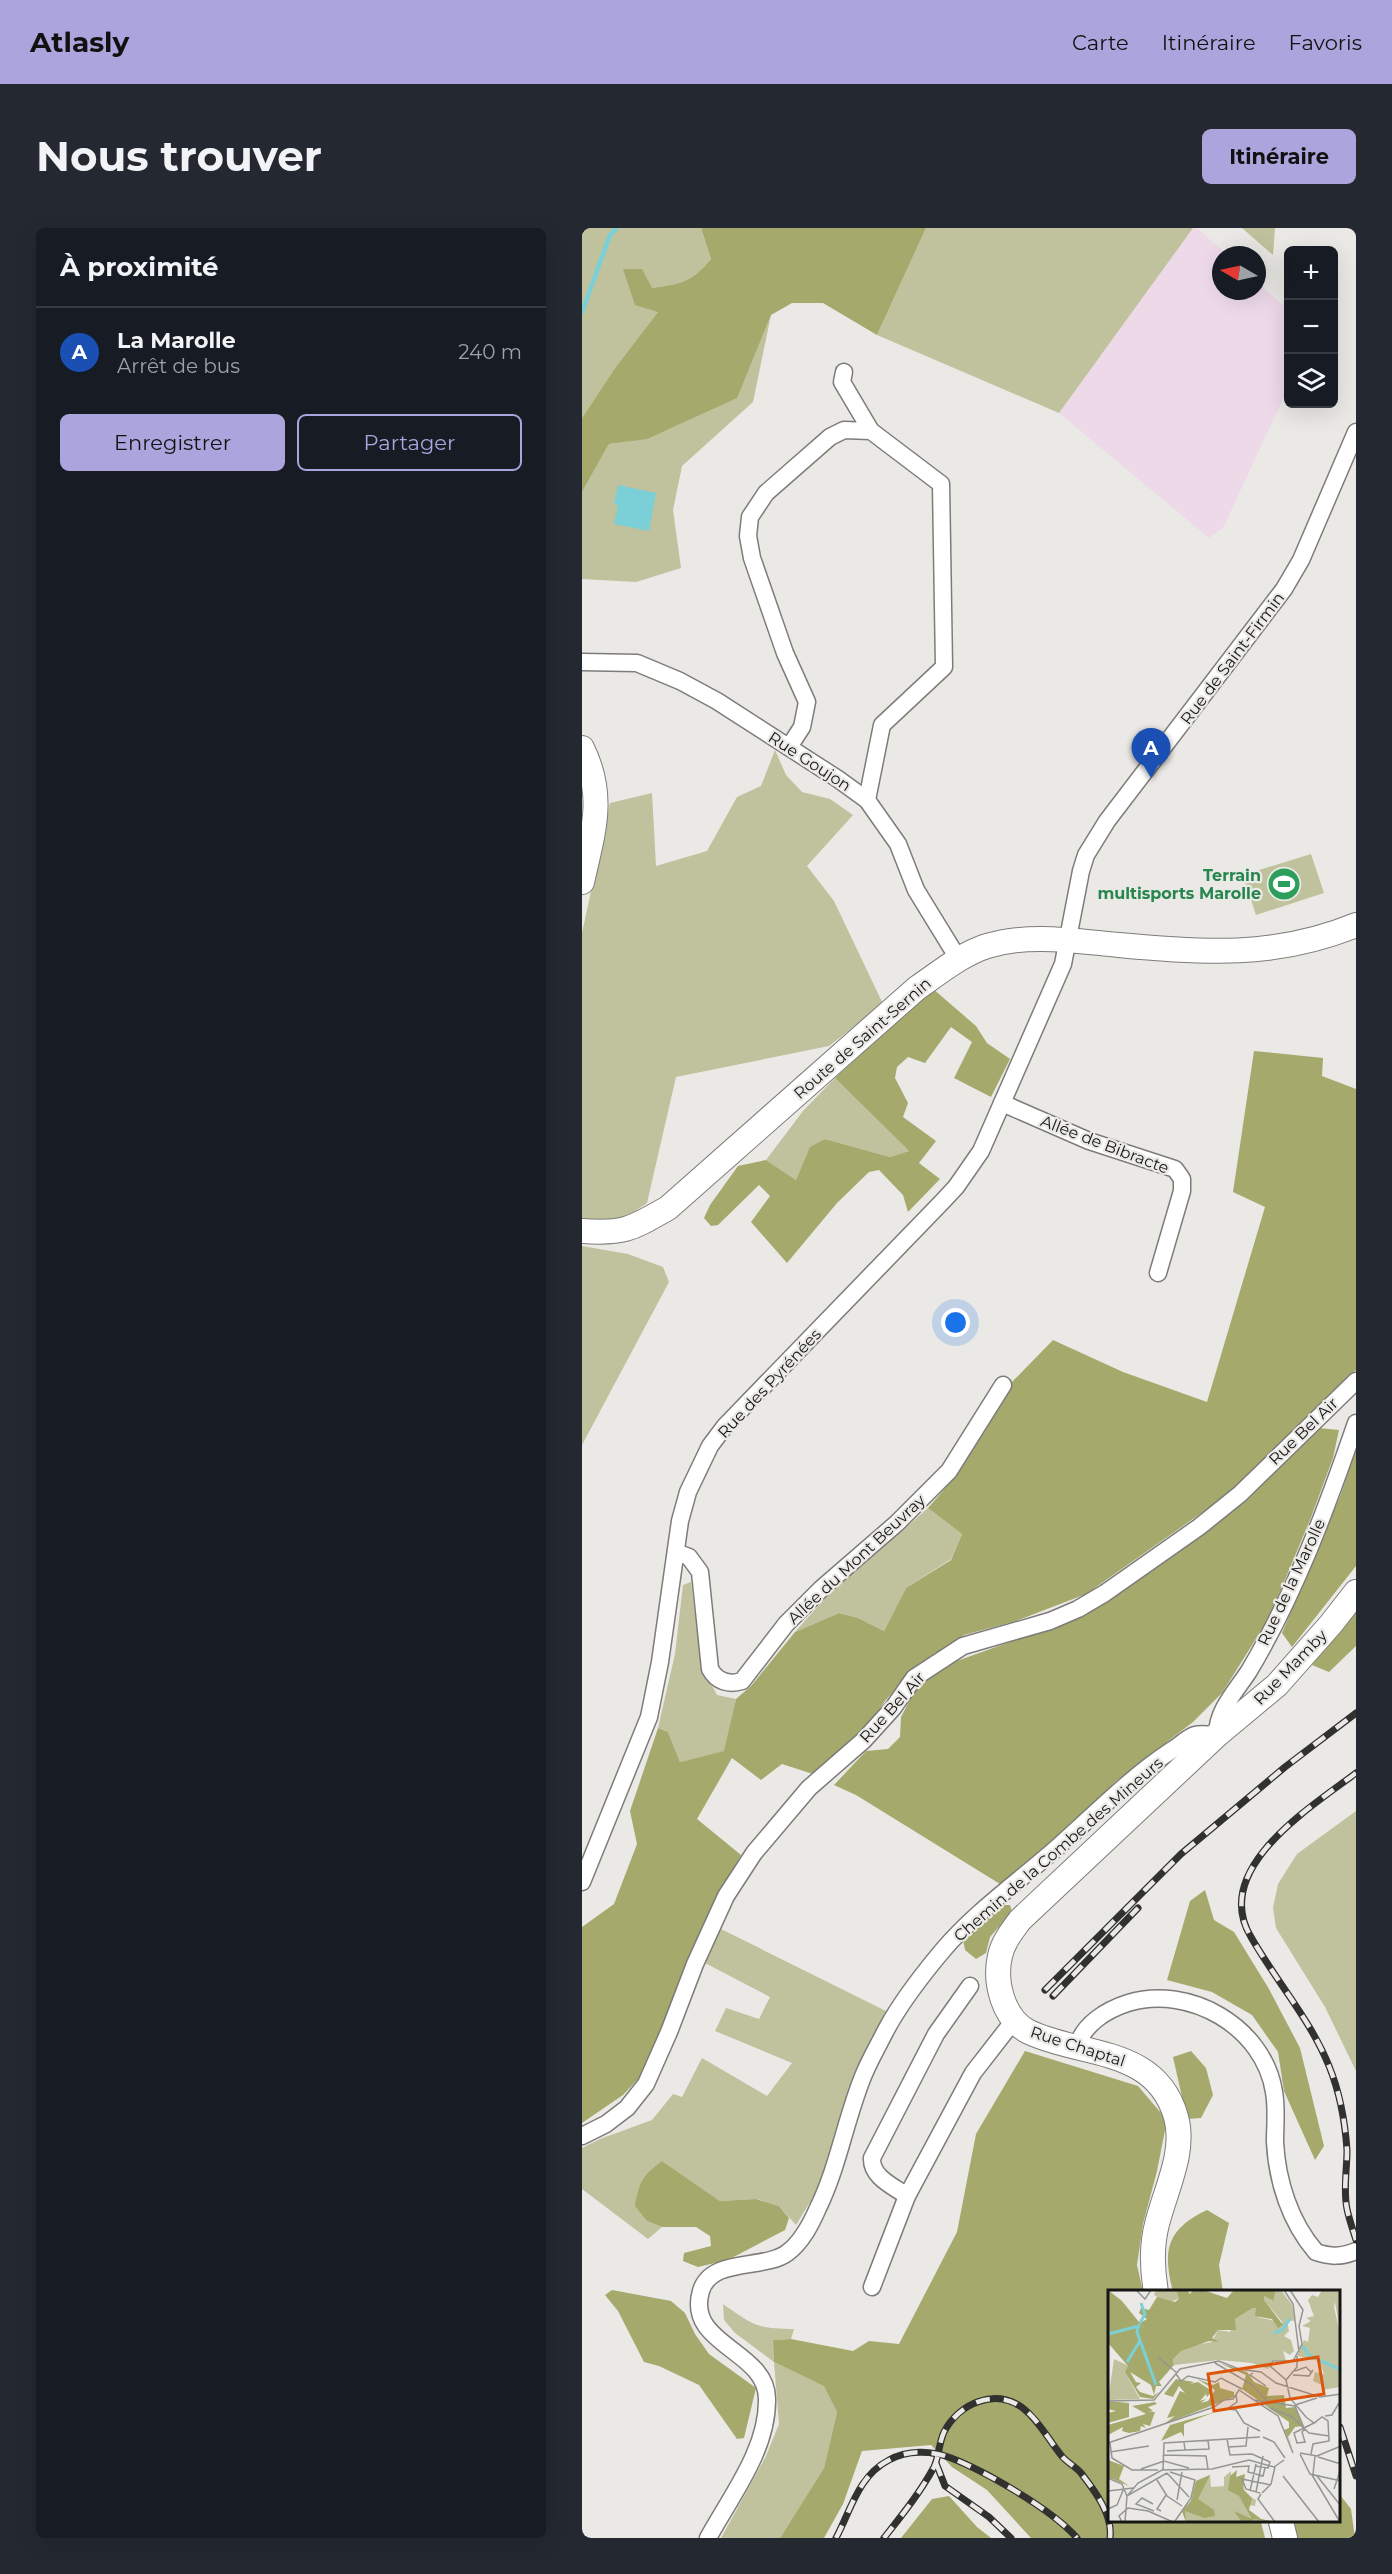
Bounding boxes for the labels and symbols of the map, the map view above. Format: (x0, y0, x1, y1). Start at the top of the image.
north arrow (1212, 246, 1266, 300)
street label: Rue de Saint-Firmin (1176, 588, 1288, 728)
street label: Rue Goujon (765, 728, 855, 795)
pin: A (1132, 728, 1170, 778)
place label: Terrain multisports Marolle (1097, 866, 1261, 903)
sports icon: Terrain multisports Marolle (1266, 866, 1302, 902)
street label: Route de Saint-Sernin (790, 974, 935, 1103)
street label: Allée de Bibracte (1038, 1111, 1172, 1178)
your location (941, 1308, 970, 1337)
street label: Rue des Pyrénées (714, 1325, 825, 1442)
street label: Rue Bel Air (1265, 1394, 1342, 1469)
street label: Allée du Mont Beuvray (784, 1491, 929, 1628)
street label: Rue de la Marolle (1254, 1516, 1329, 1649)
street label: Rue Mamby (1250, 1626, 1331, 1709)
street label: Rue Bel Air (856, 1668, 929, 1747)
street label: Chemin de la Combe des Mineurs (950, 1753, 1167, 1945)
street label: Rue Chaptal (1028, 2022, 1128, 2071)
inset map (1108, 2290, 1341, 2523)

